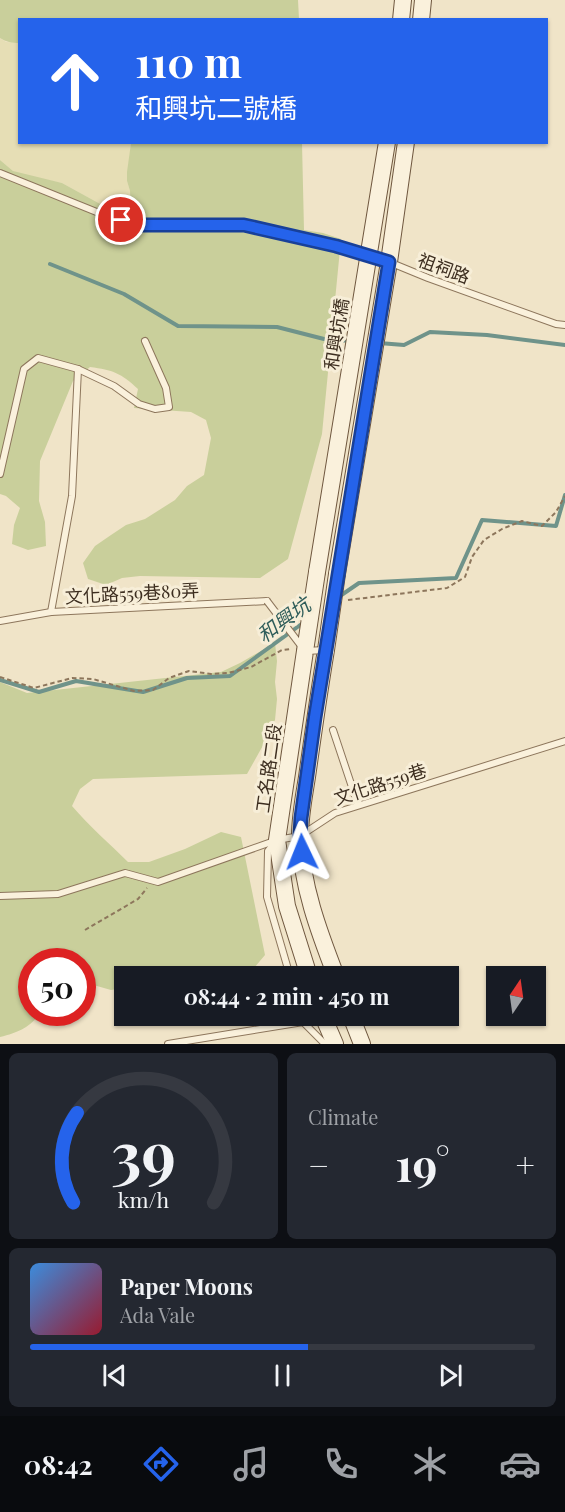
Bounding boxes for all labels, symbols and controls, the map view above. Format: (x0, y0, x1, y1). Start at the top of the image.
text: 110 m (135, 33, 242, 89)
icon: ahead (36, 42, 114, 120)
text: 和興坑二號橋 (135, 89, 297, 125)
pin (95, 194, 146, 245)
icon: arrive (104, 203, 137, 236)
street label: 祖祠路 (415, 247, 473, 289)
street label: 和興坑橋 (319, 297, 353, 371)
street label: 文化路559巷80弄 (64, 578, 200, 608)
water label: 和興坑 (251, 589, 318, 648)
street label: 工名路二段 (250, 722, 286, 814)
street label: 文化路559巷 (331, 758, 429, 810)
position arrow (270, 820, 334, 884)
speed limit sign: 50 (18, 948, 96, 1026)
north arrow (486, 966, 546, 1026)
map controls (486, 966, 546, 1026)
text: 08:44 · 2 min · 450 m (184, 981, 389, 1011)
text: Climate (308, 1103, 378, 1130)
text: 39 (111, 1109, 176, 1193)
text: 19° (395, 1133, 450, 1193)
text: − (308, 1142, 329, 1186)
text: + (516, 1142, 535, 1186)
text: km/h (118, 1185, 170, 1213)
text: Paper Moons (120, 1271, 253, 1301)
text: Ada Vale (120, 1301, 195, 1328)
icon: previous (98, 1359, 131, 1392)
icon: pause (266, 1359, 299, 1392)
icon: next (434, 1359, 467, 1392)
icon: directions (140, 1443, 182, 1485)
icon: music (230, 1443, 272, 1485)
icon: phone (320, 1443, 362, 1485)
icon: climate (409, 1443, 451, 1485)
icon: car (499, 1443, 541, 1485)
text: 08:42 (24, 1446, 93, 1482)

